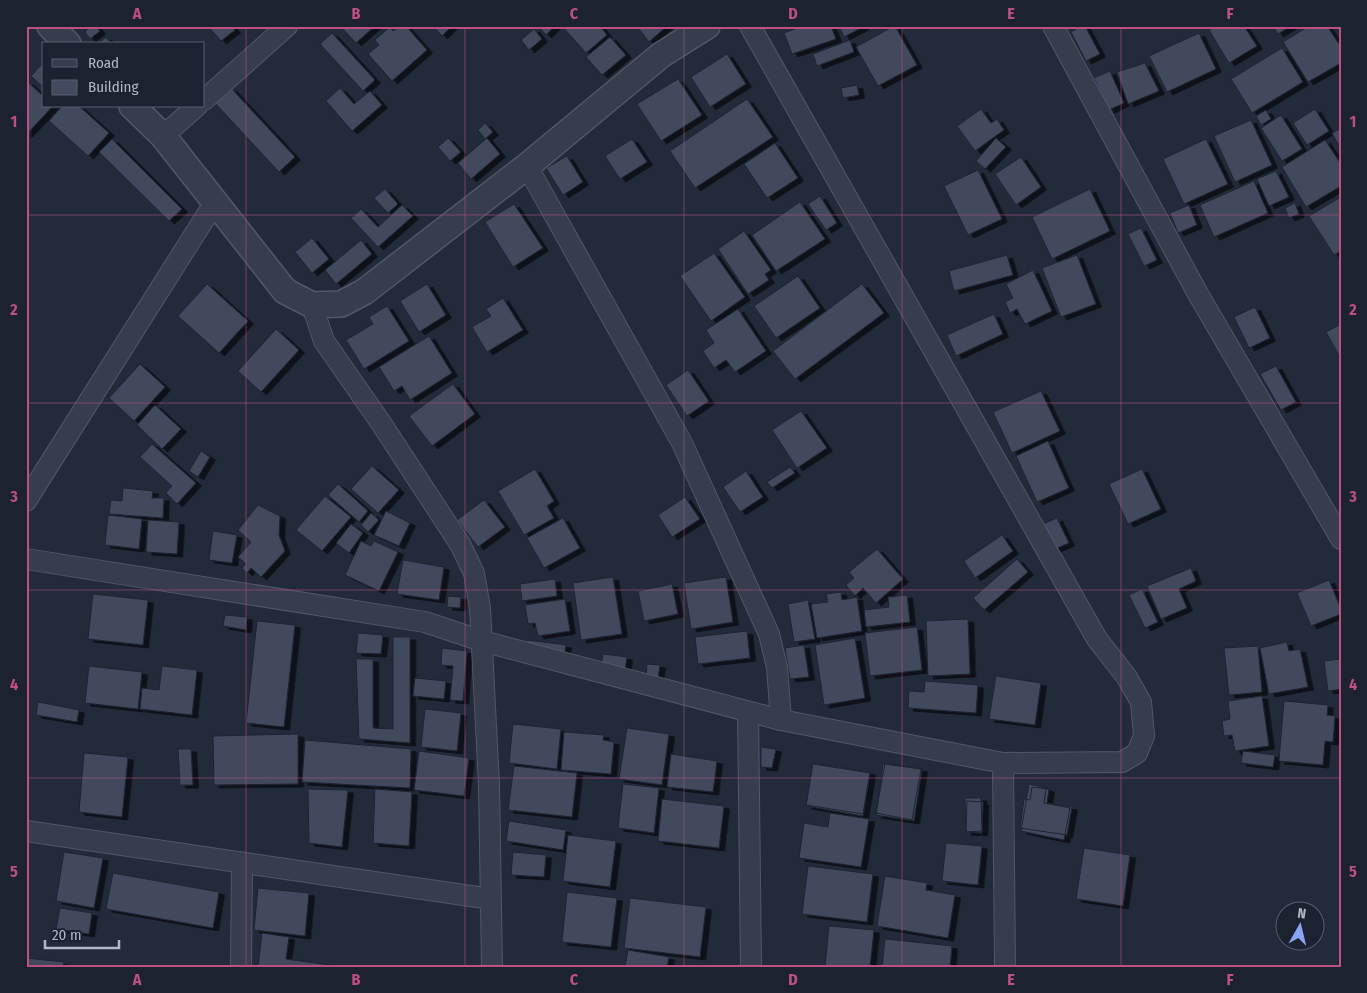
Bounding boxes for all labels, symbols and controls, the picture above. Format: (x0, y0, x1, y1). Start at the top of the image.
text: A (132, 4, 142, 23)
text: B (352, 4, 361, 23)
text: C (570, 4, 579, 23)
text: D (788, 4, 798, 23)
text: E (1007, 4, 1015, 23)
text: F (1226, 4, 1234, 23)
legend (42, 42, 205, 108)
text: Road (88, 54, 119, 72)
text: Building (88, 78, 139, 96)
text: 1 (11, 112, 17, 131)
text: 1 (1350, 112, 1356, 131)
text: 2 (9, 300, 18, 319)
text: 2 (1348, 300, 1357, 319)
text: 3 (9, 487, 18, 506)
text: 3 (1348, 487, 1357, 506)
text: 4 (10, 675, 18, 694)
text: 4 (1349, 675, 1357, 694)
text: 5 (10, 862, 18, 881)
text: 5 (1349, 862, 1357, 881)
north arrow (1274, 900, 1324, 950)
text: N (1296, 905, 1307, 923)
scale bar (45, 918, 119, 950)
text: 20 m (52, 926, 82, 944)
text: A (132, 970, 142, 989)
text: B (352, 970, 361, 989)
text: C (570, 970, 579, 989)
text: D (788, 970, 798, 989)
text: E (1007, 970, 1015, 989)
text: F (1226, 970, 1234, 989)

